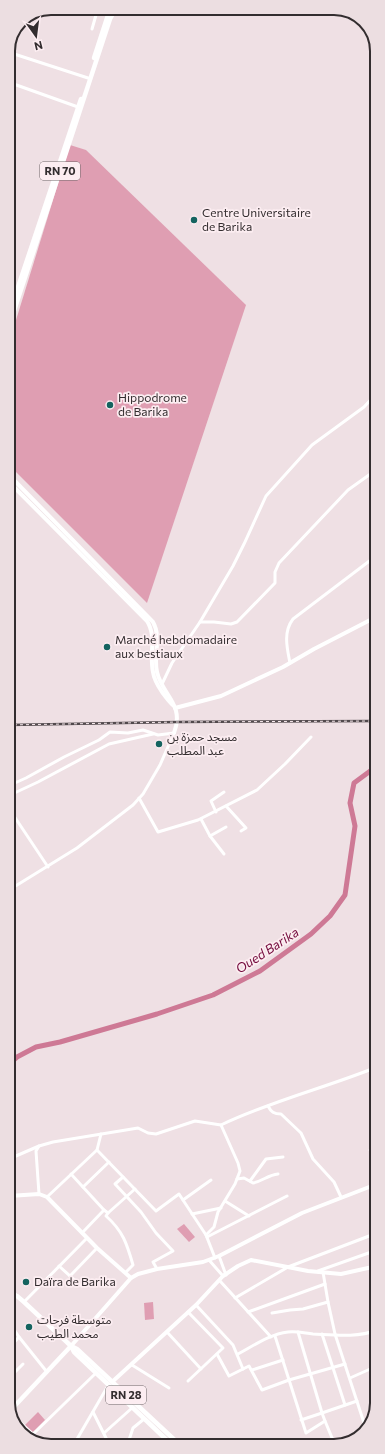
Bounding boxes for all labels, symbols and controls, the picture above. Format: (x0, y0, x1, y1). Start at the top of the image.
north arrow (16, 16, 56, 56)
text: N (33, 39, 44, 53)
road number: RN 70 (40, 162, 80, 180)
place label: Centre Universitaire de Barika (202, 205, 311, 233)
marker: Centre Universitaire de Barika (189, 215, 199, 225)
place label: Hippodrome de Barika (118, 390, 187, 418)
marker: Hippodrome de Barika (105, 400, 115, 410)
place label: Marché hebdomadaire aux bestiaux (115, 632, 237, 660)
marker: Marché hebdomadaire aux bestiaux (102, 642, 112, 652)
place label: مسجد حمزة بن عبد المطلب (167, 729, 237, 758)
marker: مسجد حمزة بن عبد المطلب (154, 739, 164, 749)
water label: Oued Barika (232, 924, 302, 976)
place label: Daïra de Barika (34, 1274, 116, 1288)
marker: Daïra de Barika (21, 1277, 31, 1287)
place label: متوسطة فرحات محمد الطيب (37, 1312, 112, 1341)
marker: متوسطة فرحات محمد الطيب (24, 1322, 34, 1332)
road number: RN 28 (106, 1386, 146, 1404)

